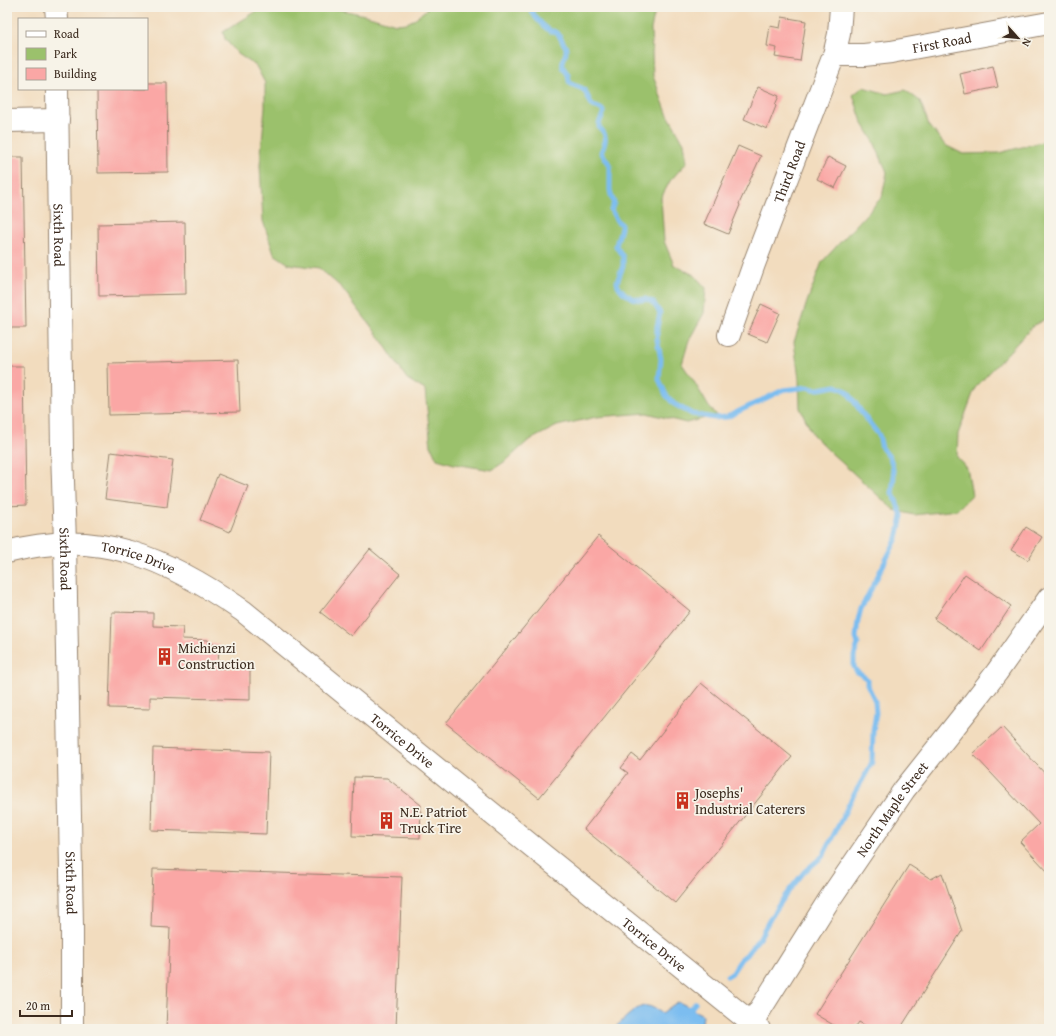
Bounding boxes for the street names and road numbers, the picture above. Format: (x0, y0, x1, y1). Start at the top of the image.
street label: First Road (911, 27, 974, 58)
street label: Third Road (768, 137, 810, 206)
street label: Sixth Road (49, 203, 69, 267)
street label: Sixth Road (55, 527, 76, 591)
street label: Torrice Drive (100, 536, 179, 579)
street label: Torrice Drive (366, 708, 439, 773)
street label: North Maple Street (851, 757, 933, 861)
street label: Sixth Road (61, 851, 82, 915)
street label: Torrice Drive (618, 913, 691, 977)

